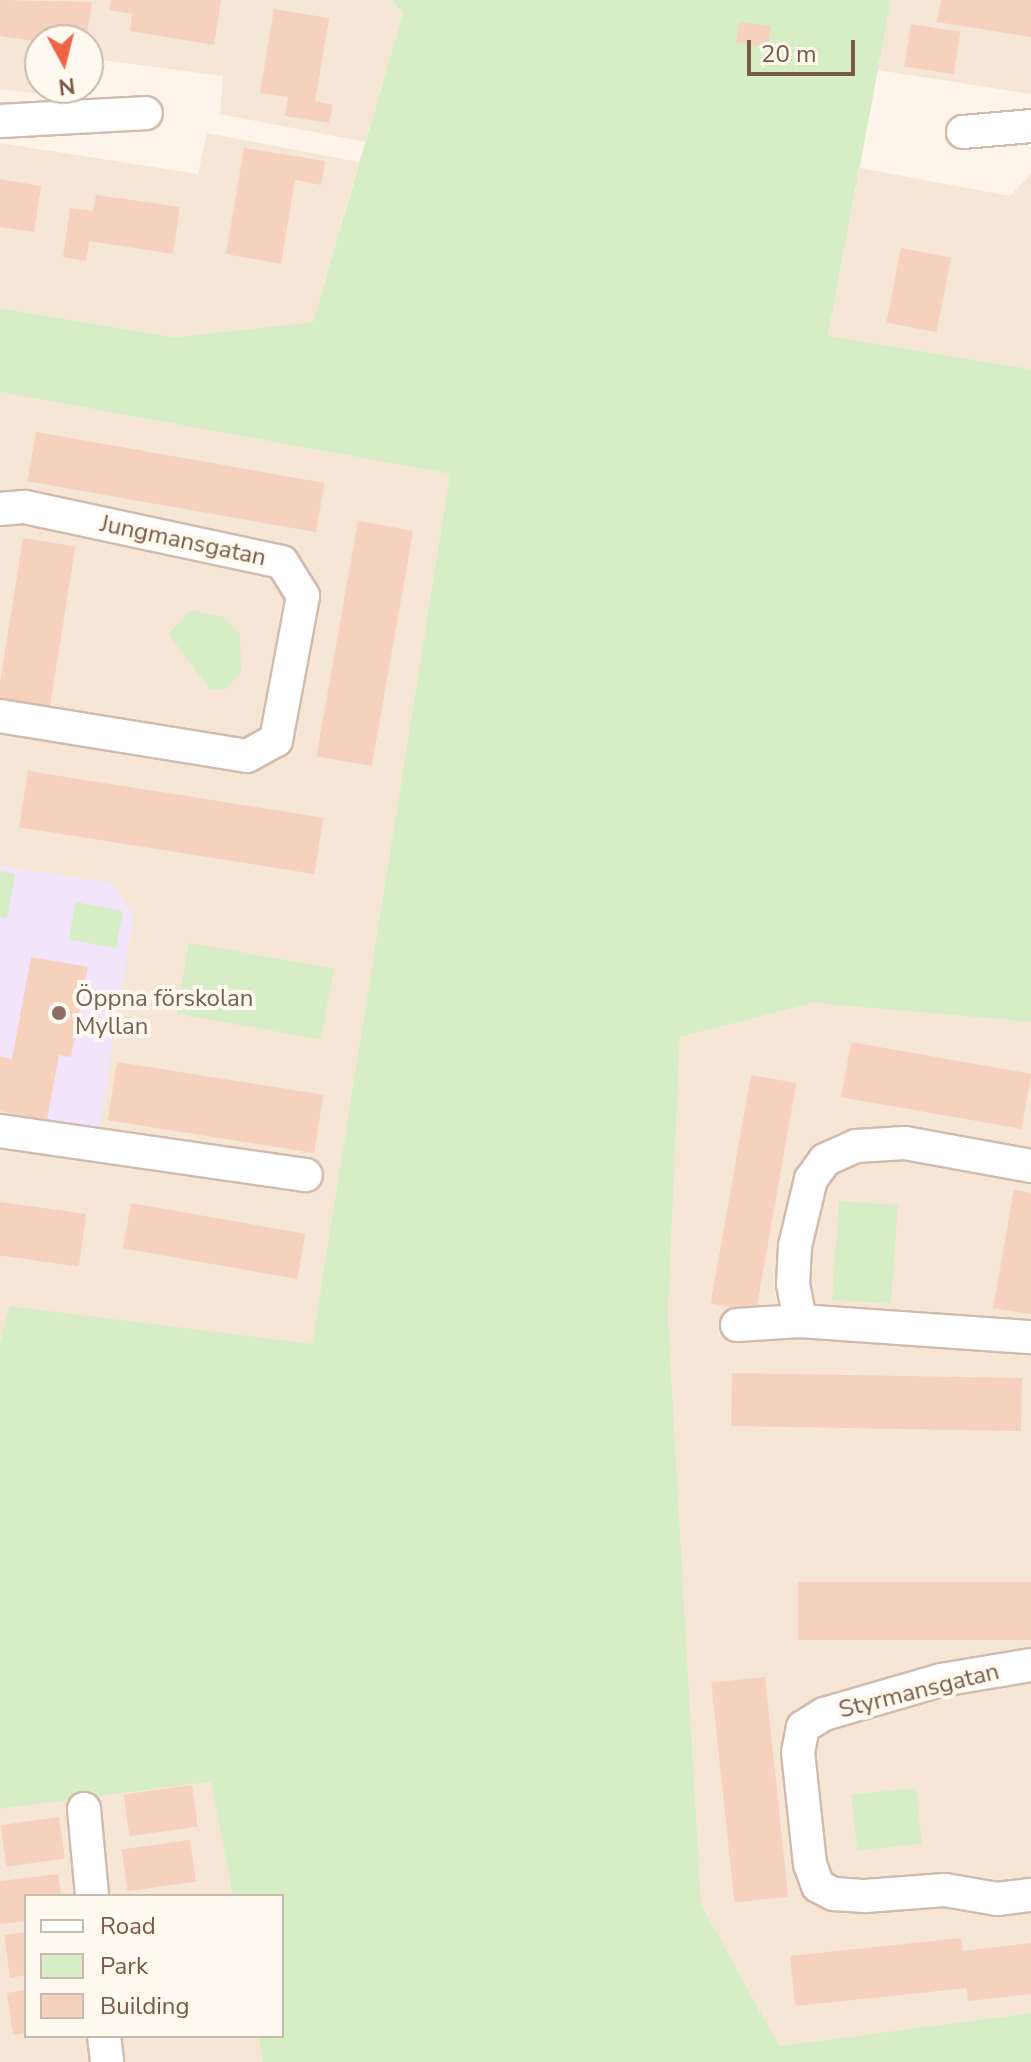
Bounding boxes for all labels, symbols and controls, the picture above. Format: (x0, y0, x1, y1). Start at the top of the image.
north arrow (24, 24, 104, 104)
scale bar (751, 24, 859, 74)
text: 20 m (761, 38, 817, 70)
text: N (57, 70, 77, 102)
street label: Jungmansgatan (97, 509, 269, 573)
place label: Öppna förskolan Myllan (75, 985, 253, 1041)
marker: Öppna förskolan Myllan (50, 1004, 68, 1022)
street label: Styrmansgatan (836, 1657, 1002, 1725)
legend (24, 1894, 284, 2038)
text: Road (100, 1910, 156, 1942)
text: Park (100, 1950, 148, 1982)
text: Building (100, 1990, 190, 2022)

